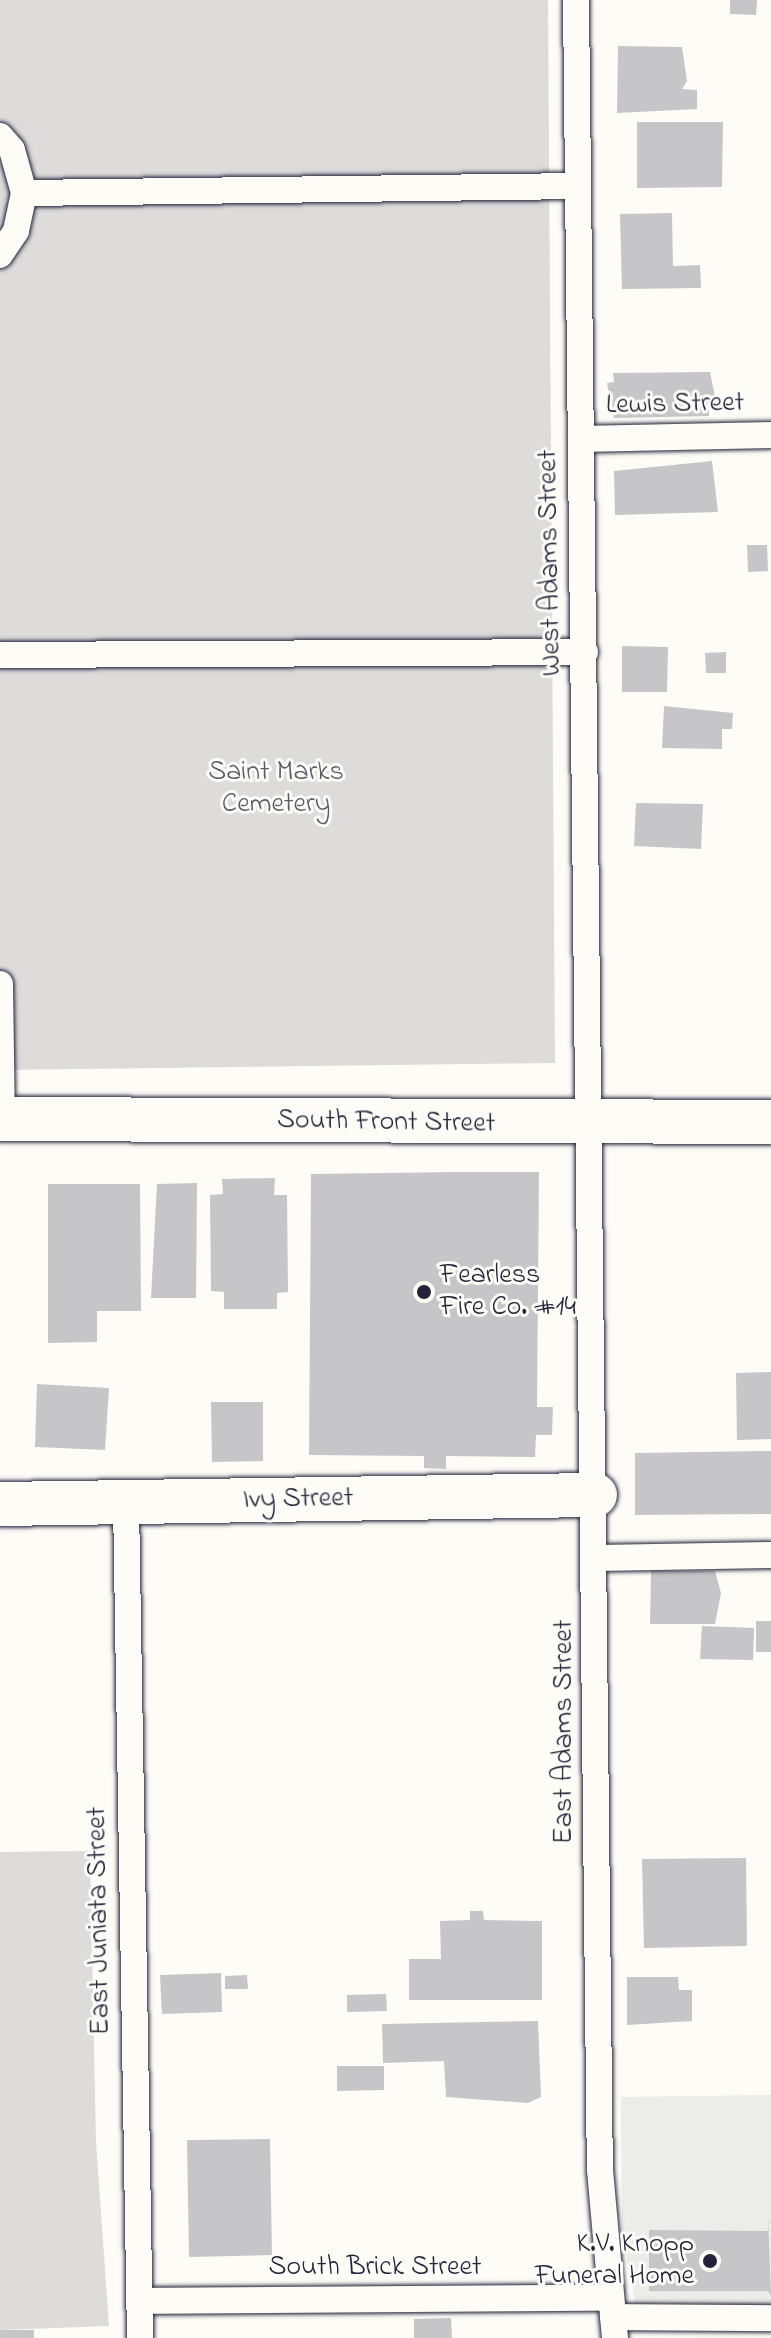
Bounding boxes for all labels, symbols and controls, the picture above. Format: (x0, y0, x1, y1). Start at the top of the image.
street label: Lewis Street (606, 387, 744, 423)
street label: West Adams Street (532, 449, 570, 677)
park label: Saint Marks Cemetery (208, 756, 344, 822)
street label: South Front Street (277, 1104, 495, 1142)
place label: Fearless Fire Co. #14 (440, 1259, 576, 1325)
marker: Fearless Fire Co. #14 (415, 1283, 433, 1301)
street label: Ivy Street (242, 1482, 354, 1518)
street label: East Adams Street (548, 1620, 582, 1844)
street label: East Juniata Street (81, 1807, 119, 2035)
place label: K.V. Knopp Funeral Home (535, 2228, 694, 2294)
street label: South Brick Street (269, 2251, 481, 2285)
marker: K.V. Knopp Funeral Home (701, 2252, 719, 2270)

